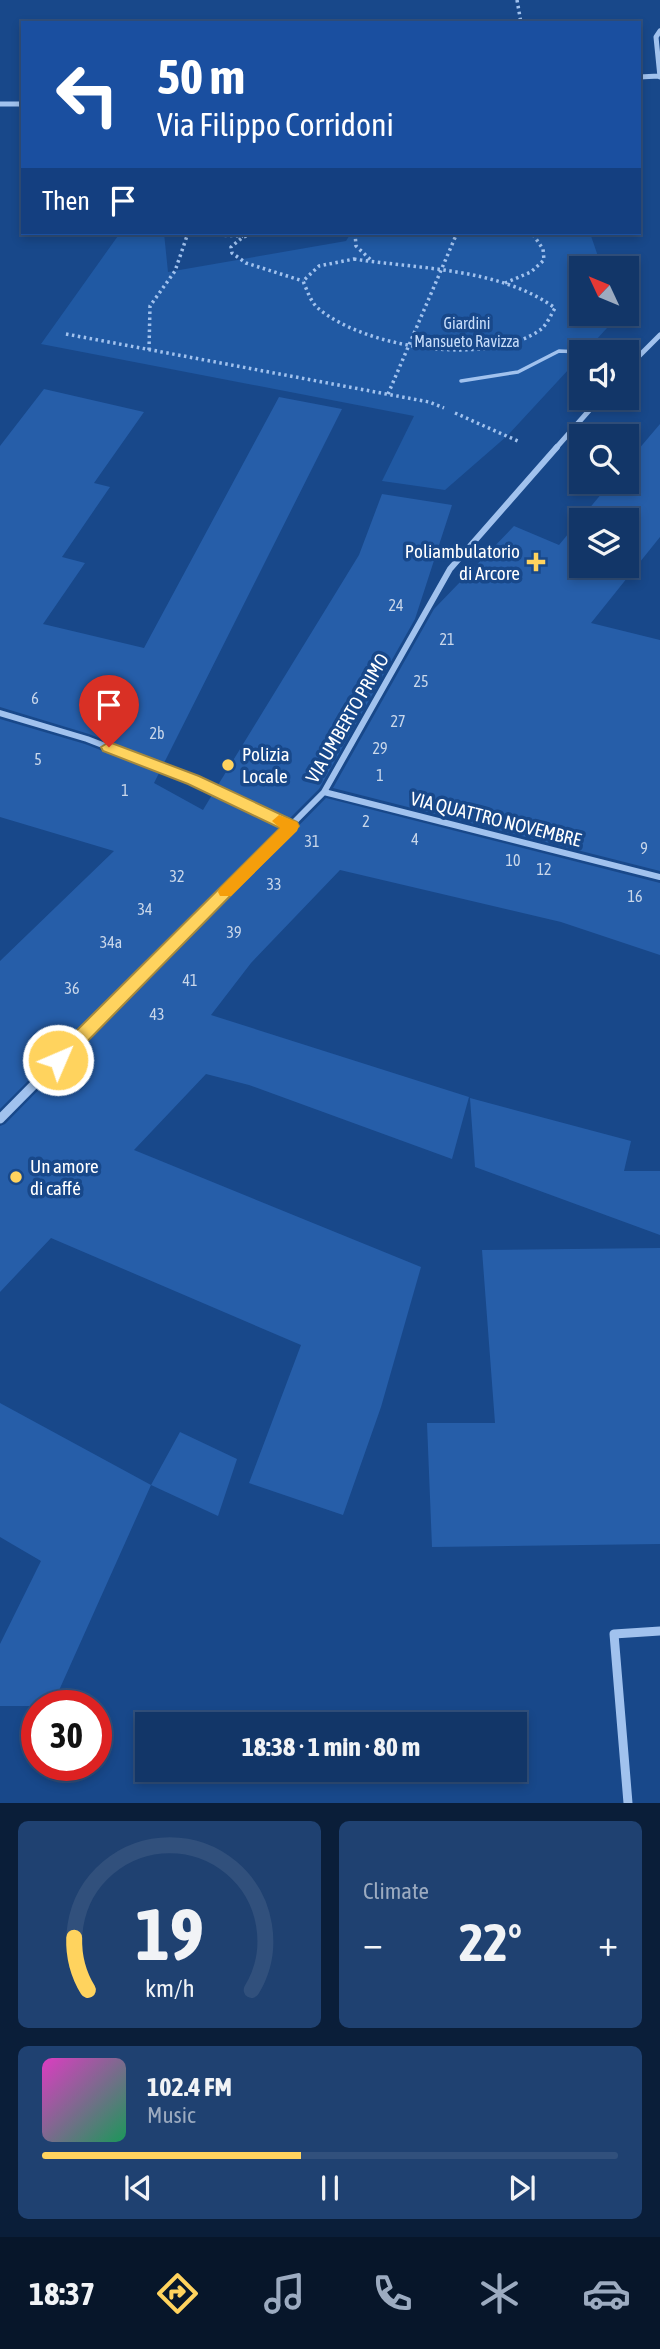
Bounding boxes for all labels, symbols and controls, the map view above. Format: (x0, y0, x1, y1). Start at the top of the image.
text: 50 m (157, 48, 245, 104)
icon: left (42, 49, 133, 140)
text: Via Filippo Corridoni (157, 106, 394, 143)
icon: arrive (104, 182, 142, 220)
text: Then (42, 186, 90, 216)
north arrow (569, 256, 639, 326)
map controls (569, 256, 639, 578)
park label: Giardini Mansueto Ravizza (414, 314, 520, 350)
button: sound (569, 340, 639, 410)
button: search (569, 424, 639, 494)
button: layers (569, 508, 639, 578)
place label: Poliambulatorio di Arcore (405, 540, 520, 584)
marker: Poliambulatorio di Arcore (526, 552, 546, 572)
house number: 24 (388, 596, 404, 614)
house number: 21 (439, 630, 455, 648)
street label: VIA UMBERTO PRIMO (301, 649, 393, 787)
house number: 25 (413, 672, 429, 690)
pin (79, 675, 139, 747)
icon: arrive (90, 686, 128, 724)
house number: 6 (31, 689, 39, 707)
house number: 27 (390, 712, 406, 730)
house number: 2b (149, 724, 165, 742)
house number: 29 (372, 739, 388, 757)
place label: Polizia Locale (242, 743, 290, 787)
house number: 5 (34, 750, 42, 768)
marker: Polizia Locale (220, 757, 236, 773)
house number: 1 (376, 766, 384, 784)
house number: 1 (121, 781, 129, 799)
street label: VIA QUATTRO NOVEMBRE (408, 787, 584, 851)
house number: 2 (362, 812, 370, 830)
house number: 4 (411, 830, 419, 848)
house number: 31 (304, 832, 320, 850)
house number: 9 (640, 839, 648, 857)
house number: 10 (505, 851, 521, 869)
house number: 12 (536, 860, 552, 878)
house number: 32 (169, 867, 185, 885)
house number: 33 (266, 875, 282, 893)
house number: 16 (627, 887, 643, 905)
house number: 34 (137, 900, 153, 918)
house number: 39 (226, 923, 242, 941)
house number: 34a (100, 933, 122, 951)
house number: 41 (182, 971, 198, 989)
house number: 36 (64, 979, 80, 997)
house number: 43 (149, 1005, 165, 1023)
position arrow (21, 1023, 95, 1097)
place label: Un amore di caffé (30, 1155, 99, 1199)
marker: Un amore di caffé (8, 1169, 24, 1185)
speed limit sign: 30 (21, 1690, 112, 1781)
text: 18:38 · 1 min · 80 m (242, 1732, 420, 1762)
text: Climate (363, 1878, 429, 1904)
text: 19 (135, 1893, 204, 1976)
text: 22° (459, 1912, 522, 1972)
text: − (363, 1921, 383, 1964)
text: + (598, 1921, 618, 1964)
text: km/h (145, 1974, 194, 2002)
text: 102.4 FM (147, 2072, 232, 2102)
text: Music (147, 2102, 195, 2128)
icon: previous (119, 2169, 157, 2207)
icon: pause (311, 2169, 349, 2207)
icon: next (503, 2169, 541, 2207)
icon: directions (153, 2269, 202, 2318)
icon: music (260, 2269, 309, 2318)
icon: phone (368, 2269, 417, 2318)
icon: climate (475, 2269, 524, 2318)
icon: car (582, 2269, 631, 2318)
text: 18:37 (29, 2275, 95, 2312)

